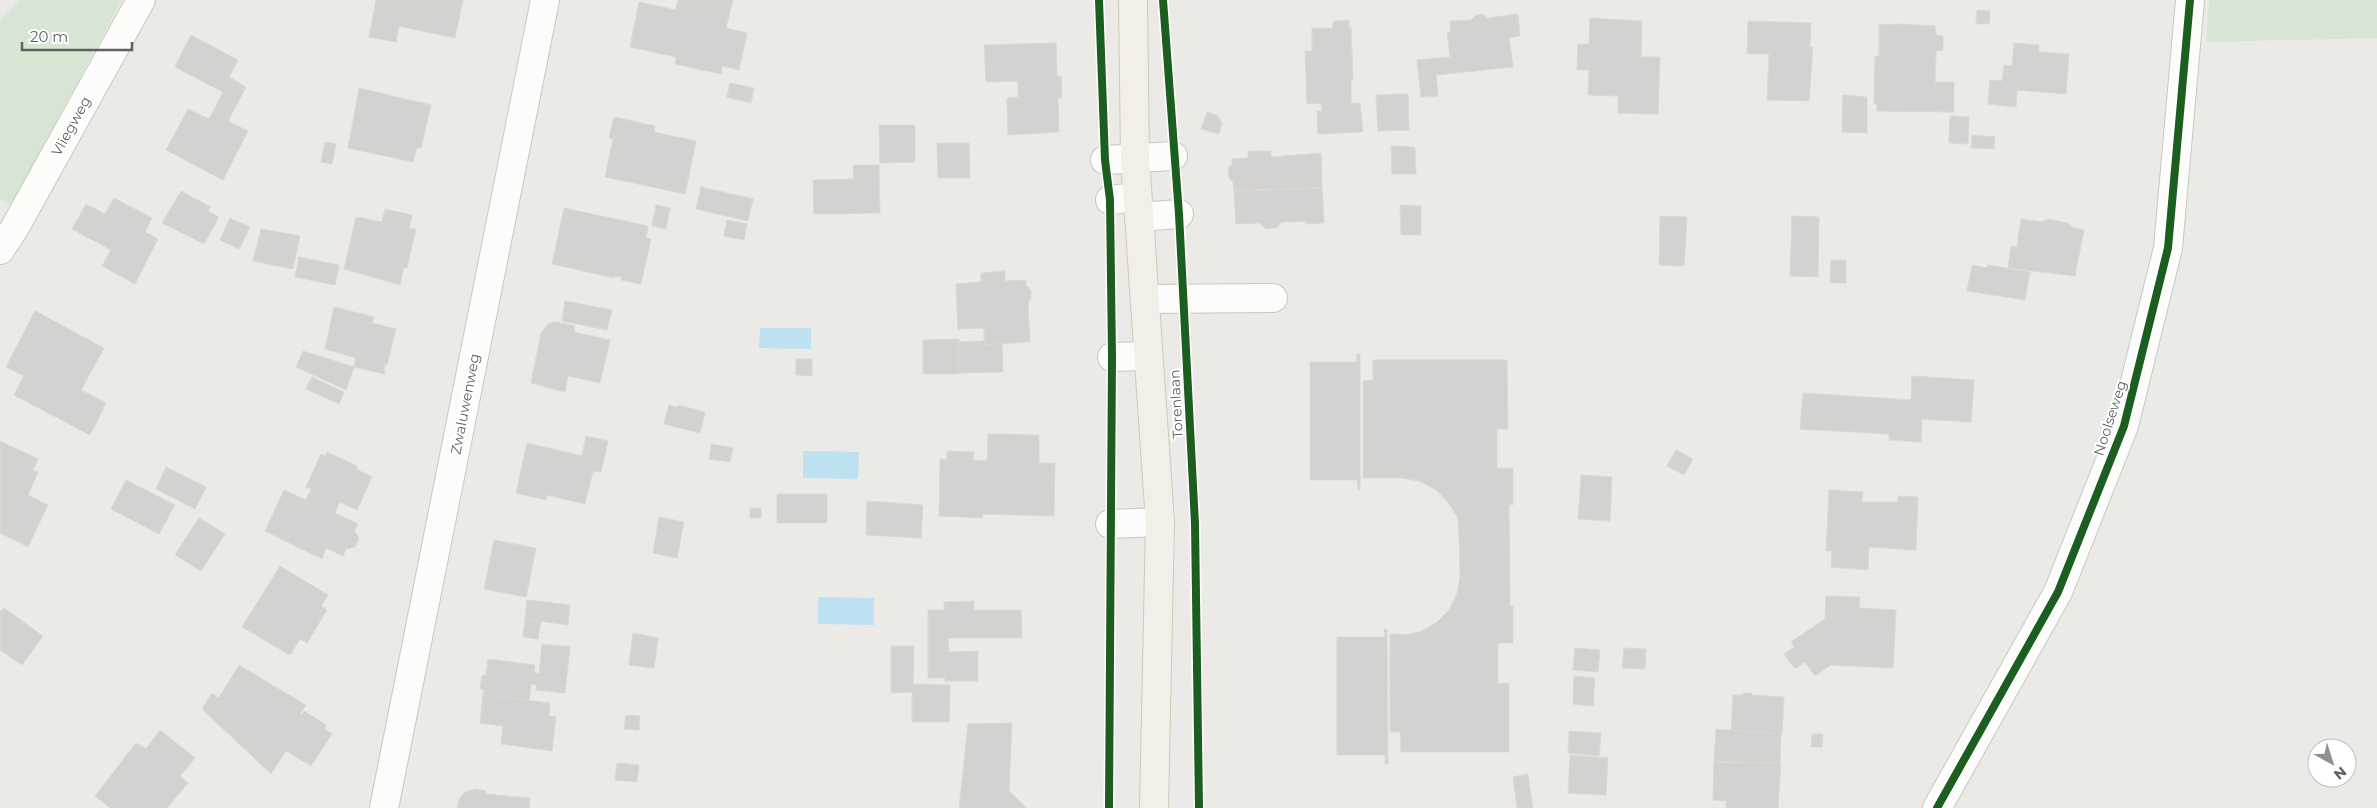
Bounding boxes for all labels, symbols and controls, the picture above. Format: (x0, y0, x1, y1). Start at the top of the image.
scale bar (22, 20, 132, 52)
text: 20 m (30, 27, 68, 46)
street label: Vliegweg (47, 93, 95, 159)
street label: Zwaluwenweg (446, 352, 484, 456)
street label: Torenlaan (1165, 369, 1187, 439)
street label: Noolseweg (2089, 378, 2131, 458)
north arrow (2307, 738, 2357, 788)
text: N (2330, 763, 2350, 784)

